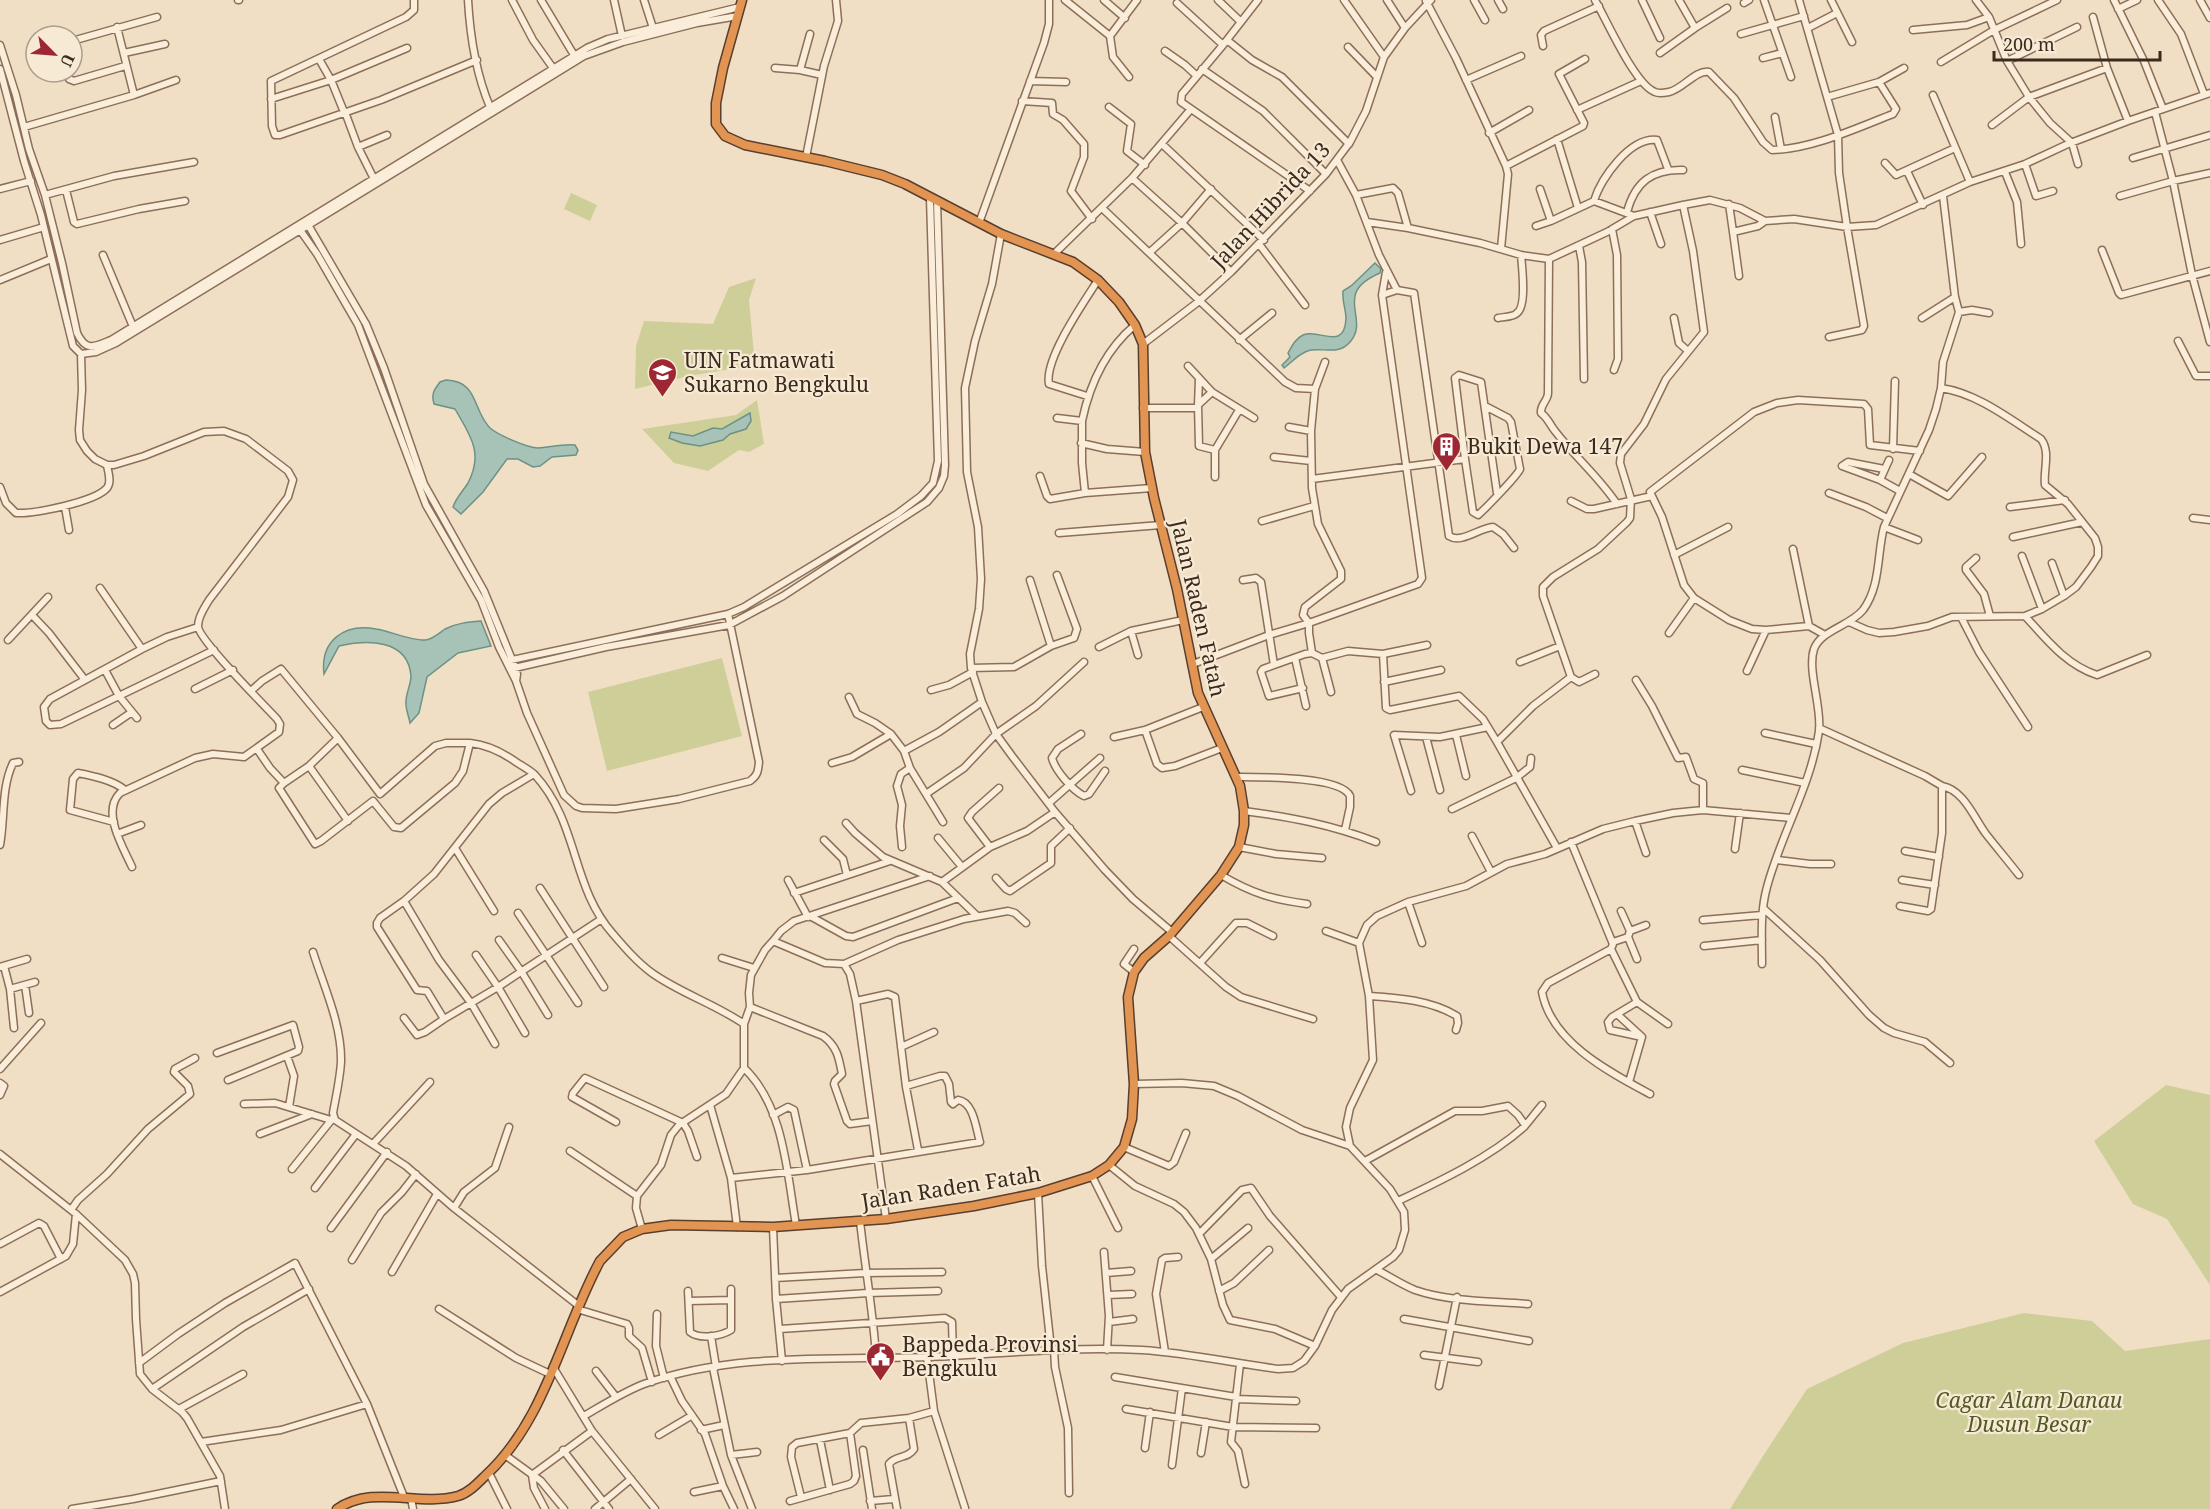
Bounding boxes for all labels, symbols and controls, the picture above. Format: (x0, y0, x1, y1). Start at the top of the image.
north arrow (24, 24, 84, 84)
scale bar (1994, 24, 2160, 62)
text: 200 m (2003, 32, 2055, 56)
text: U (55, 50, 80, 70)
street label: Jalan Hibrida 13 (1203, 136, 1336, 275)
place label: UIN Fatmawati Sukarno Bengkulu (684, 346, 869, 398)
school or university icon: UIN Fatmawati Sukarno Bengkulu (647, 356, 679, 398)
building icon: Bukit Dewa 147 (1430, 430, 1462, 472)
place label: Bukit Dewa 147 (1467, 432, 1623, 460)
street label: Jalan Raden Fatah (1165, 516, 1233, 699)
street label: Jalan Raden Fatah (858, 1159, 1043, 1215)
place label: Bappeda Provinsi Bengkulu (902, 1330, 1078, 1382)
public building icon: Bappeda Provinsi Bengkulu (865, 1340, 897, 1382)
park label: Cagar Alam Danau Dusun Besar (1936, 1386, 2123, 1438)

